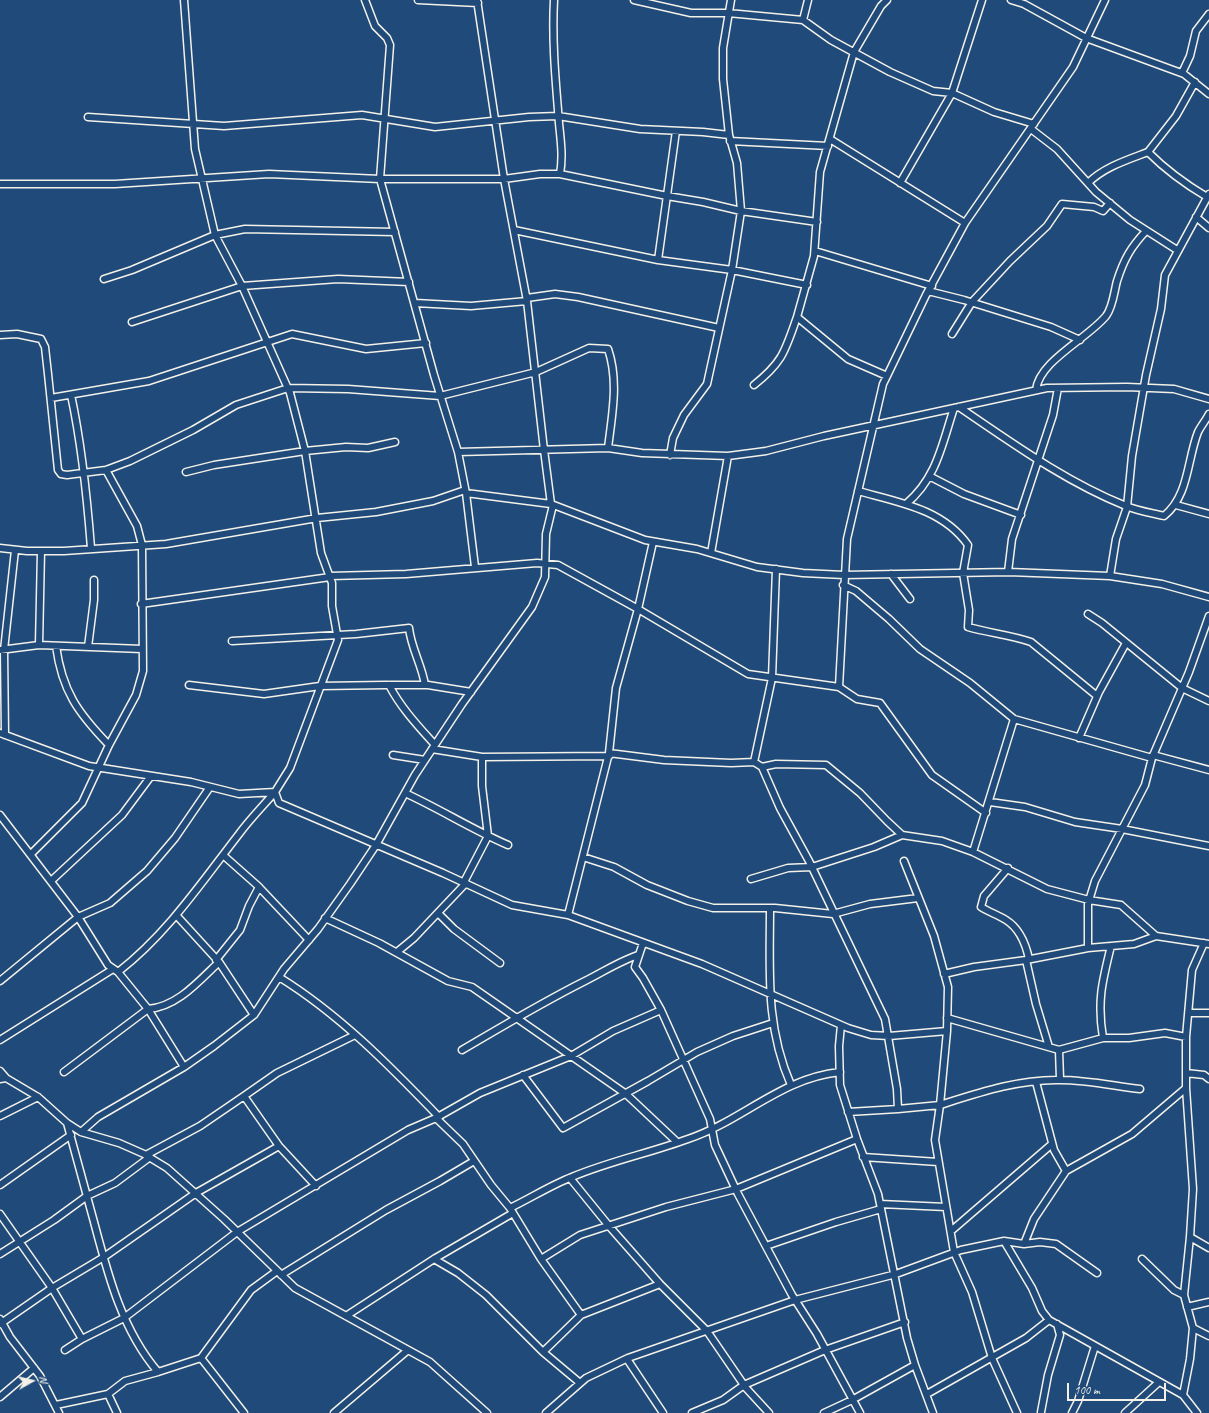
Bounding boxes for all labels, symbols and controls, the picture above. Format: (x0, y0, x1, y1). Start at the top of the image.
north arrow (12, 1361, 52, 1401)
text: N (36, 1375, 51, 1384)
scale bar (1069, 1375, 1168, 1401)
text: 100 m (1074, 1382, 1100, 1398)

